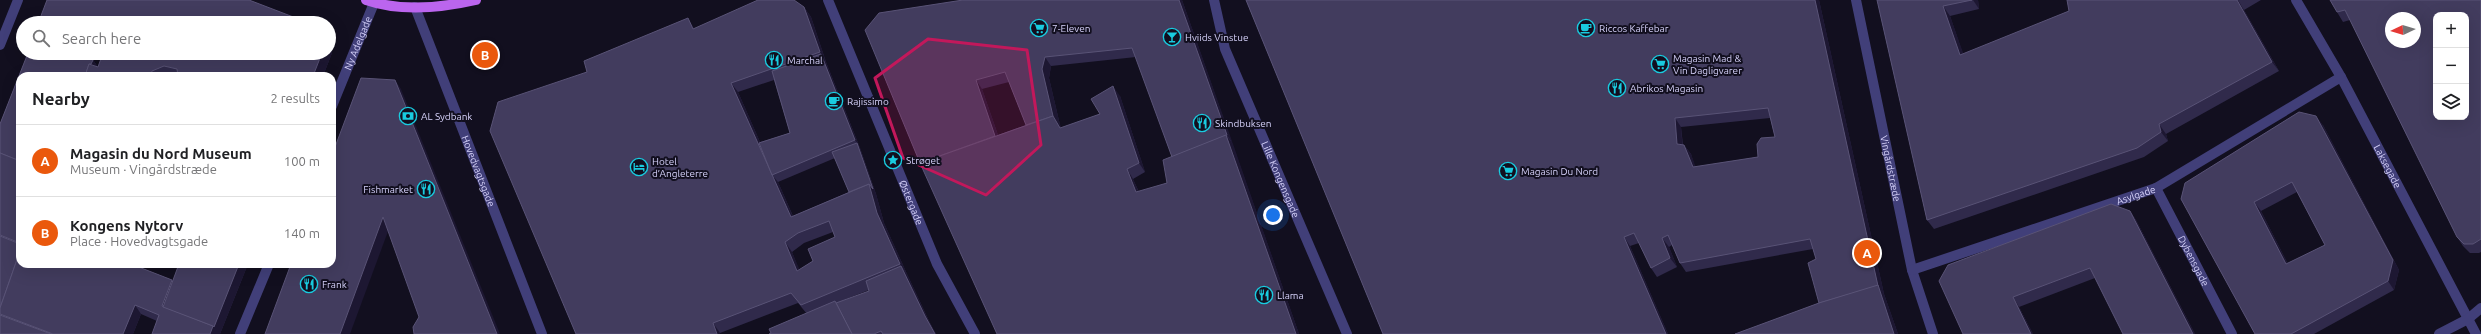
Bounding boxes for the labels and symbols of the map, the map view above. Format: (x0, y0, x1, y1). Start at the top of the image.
north arrow (2385, 12, 2421, 48)
street label: Ny Adelgade (342, 15, 374, 72)
supermarket icon: 7-Eleven (1029, 18, 1049, 38)
cafe icon: Riccos Kaffebar (1576, 18, 1596, 38)
place label: 7-Eleven (1052, 23, 1090, 34)
place label: Riccos Kaffebar (1599, 23, 1669, 34)
bar icon: Hviids Vinstue (1162, 27, 1182, 47)
place label: Hviids Vinstue (1185, 32, 1249, 43)
pin: B (472, 40, 498, 70)
restaurant icon: Marchal (764, 50, 784, 70)
place label: Magasin Mad & Vin Dagligvarer (1673, 53, 1742, 76)
supermarket icon: Magasin Mad & Vin Dagligvarer (1650, 54, 1670, 74)
place label: Marchal (787, 55, 823, 66)
restaurant icon: Abrikos Magasin (1607, 78, 1627, 98)
place label: Abrikos Magasin (1630, 83, 1703, 94)
cafe icon: Rajissimo (824, 91, 844, 111)
place label: Rajissimo (847, 96, 889, 107)
bank icon: AL Sydbank (398, 106, 418, 126)
place label: AL Sydbank (421, 111, 472, 122)
restaurant icon: Skindbuksen (1192, 113, 1212, 133)
place label: Skindbuksen (1215, 118, 1271, 129)
street label: Hovedvagtsgade (459, 134, 497, 208)
street label: Vingårdstræde (1878, 134, 1903, 203)
street label: Lille Kongensgade (1259, 140, 1301, 219)
street label: Laksegade (2372, 143, 2403, 190)
place icon: Strøget (883, 150, 903, 170)
place label: Strøget (906, 155, 940, 166)
place label: Hotel d’Angleterre (652, 156, 708, 179)
hotel icon: Hotel d’Angleterre (629, 157, 649, 177)
supermarket icon: Magasin Du Nord (1498, 161, 1518, 181)
place label: Magasin Du Nord (1521, 166, 1598, 177)
restaurant icon: Fishmarket (416, 179, 436, 199)
street label: Østergade (897, 179, 925, 227)
place label: Fishmarket (363, 184, 413, 195)
street label: Asylgade (2115, 184, 2157, 207)
your location (1263, 205, 1283, 225)
street label: Dybensgade (2176, 234, 2211, 288)
pin: A (1854, 238, 1880, 268)
restaurant icon: Frank (299, 274, 319, 294)
place label: Frank (322, 279, 347, 290)
restaurant icon: Llama (1254, 285, 1274, 305)
place label: Llama (1277, 290, 1304, 301)

